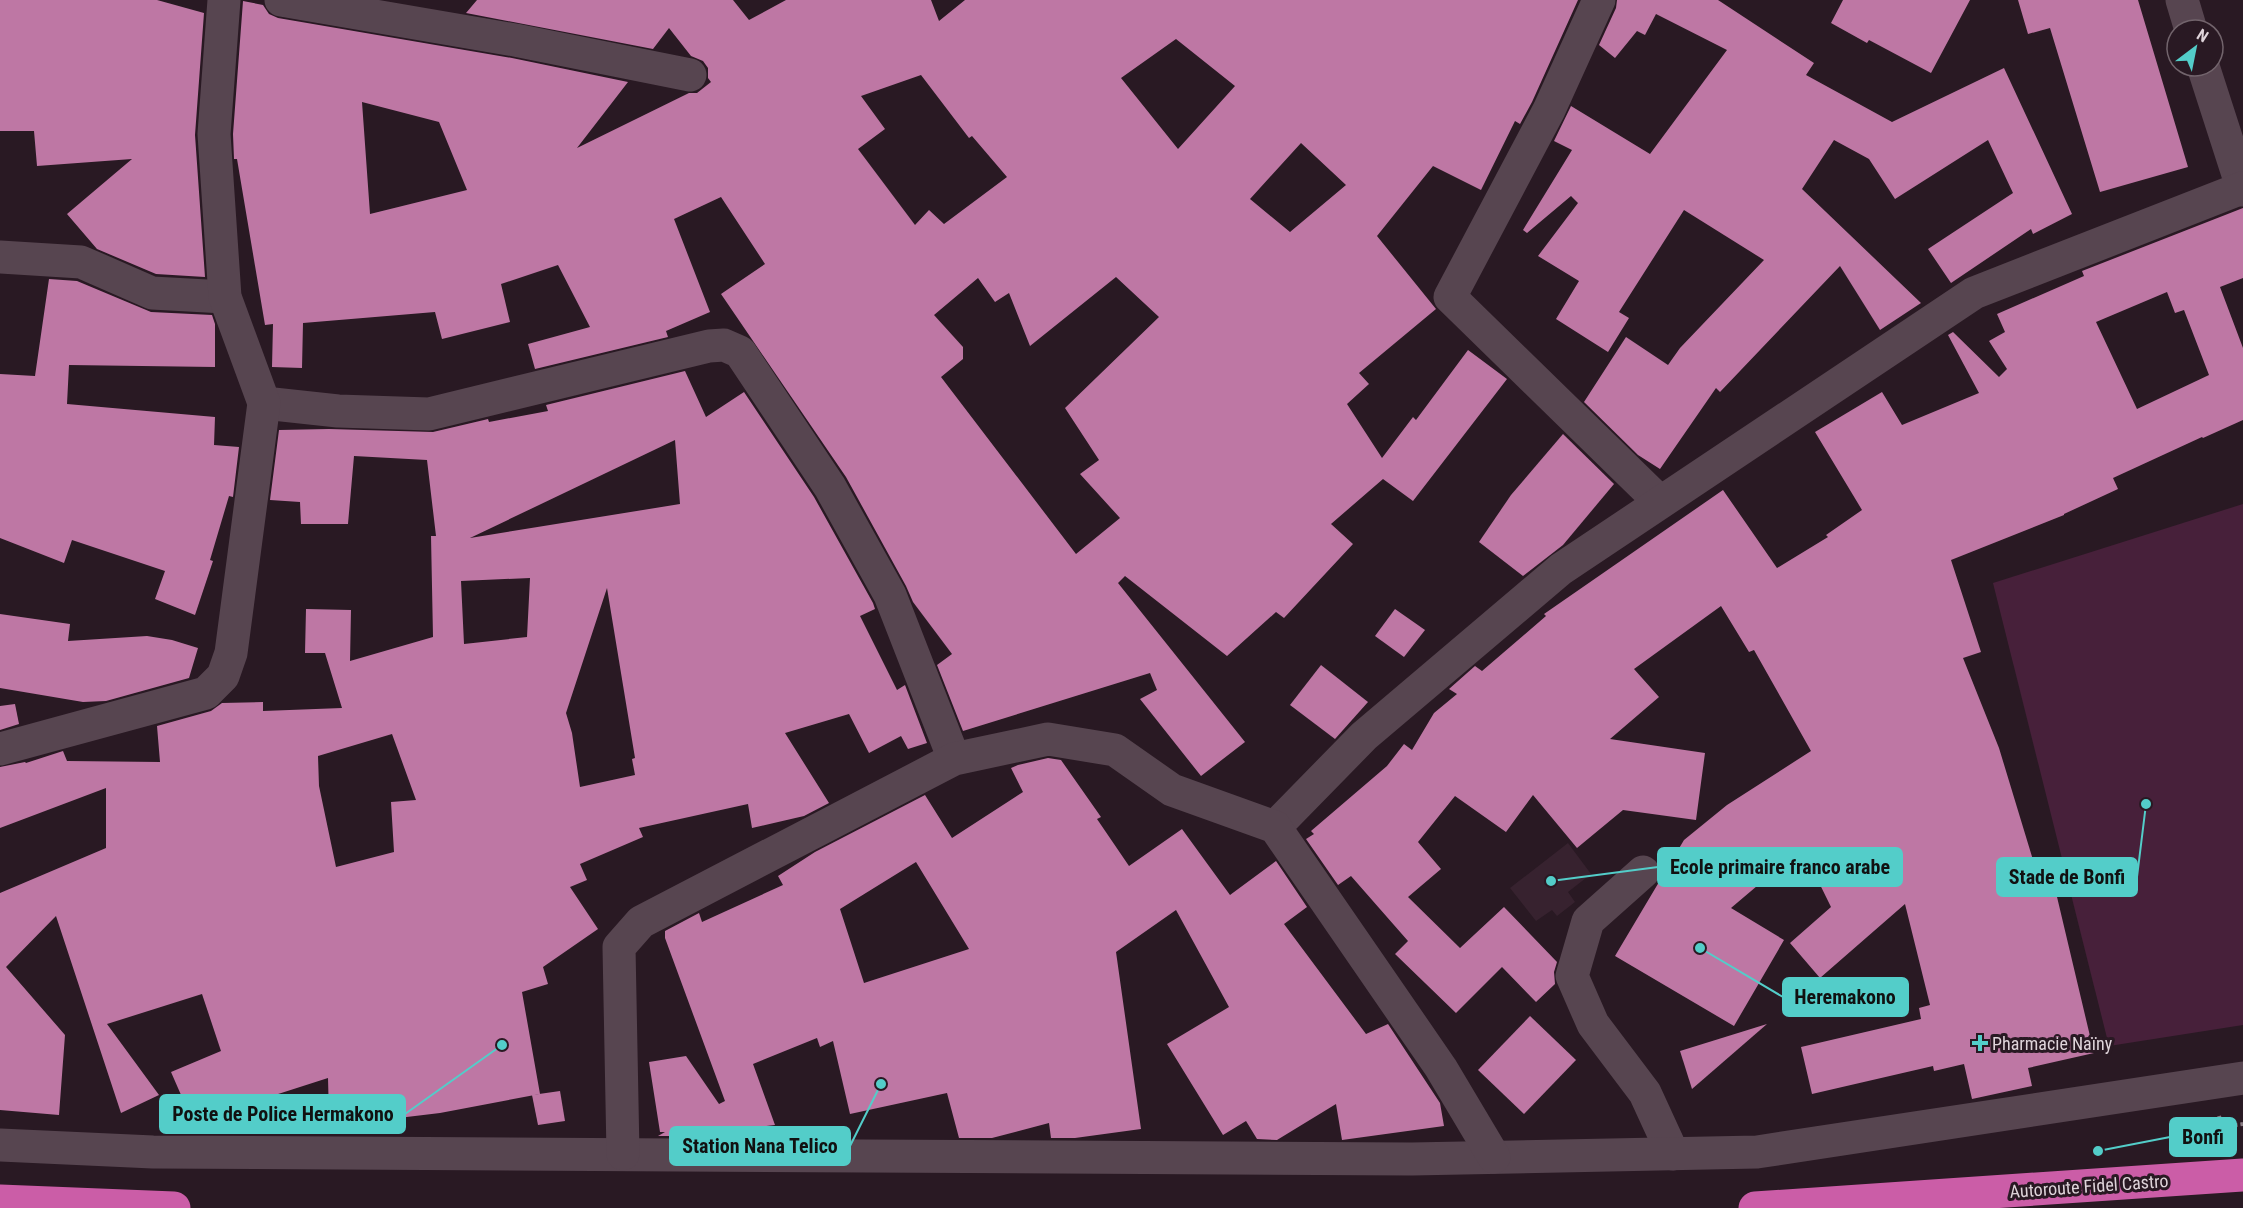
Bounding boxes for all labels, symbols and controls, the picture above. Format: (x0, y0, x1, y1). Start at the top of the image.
north arrow (2165, 18, 2225, 78)
text: N (2193, 25, 2212, 46)
callout: Ecole primaire franco arabe (1658, 848, 1902, 886)
text: Ecole primaire franco arabe (1670, 855, 1890, 879)
callout: Stade de Bonfi (1997, 858, 2137, 896)
text: Stade de Bonfi (2009, 865, 2125, 889)
callout: Heremakono (1783, 978, 1908, 1016)
text: Heremakono (1794, 985, 1896, 1009)
place label: Pharmacie Naïny (1992, 1033, 2113, 1054)
marker: Pharmacie Naïny (1973, 1036, 1987, 1050)
callout: Poste de Police Hermakono (160, 1095, 405, 1133)
text: Poste de Police Hermakono (172, 1102, 394, 1126)
callout: Bonfi (2170, 1118, 2236, 1156)
text: Bonfi (2182, 1125, 2224, 1149)
callout: Station Nana Telico (670, 1127, 850, 1165)
text: Station Nana Telico (682, 1134, 838, 1158)
street label: Autoroute Fidel Castro (2009, 1170, 2169, 1202)

